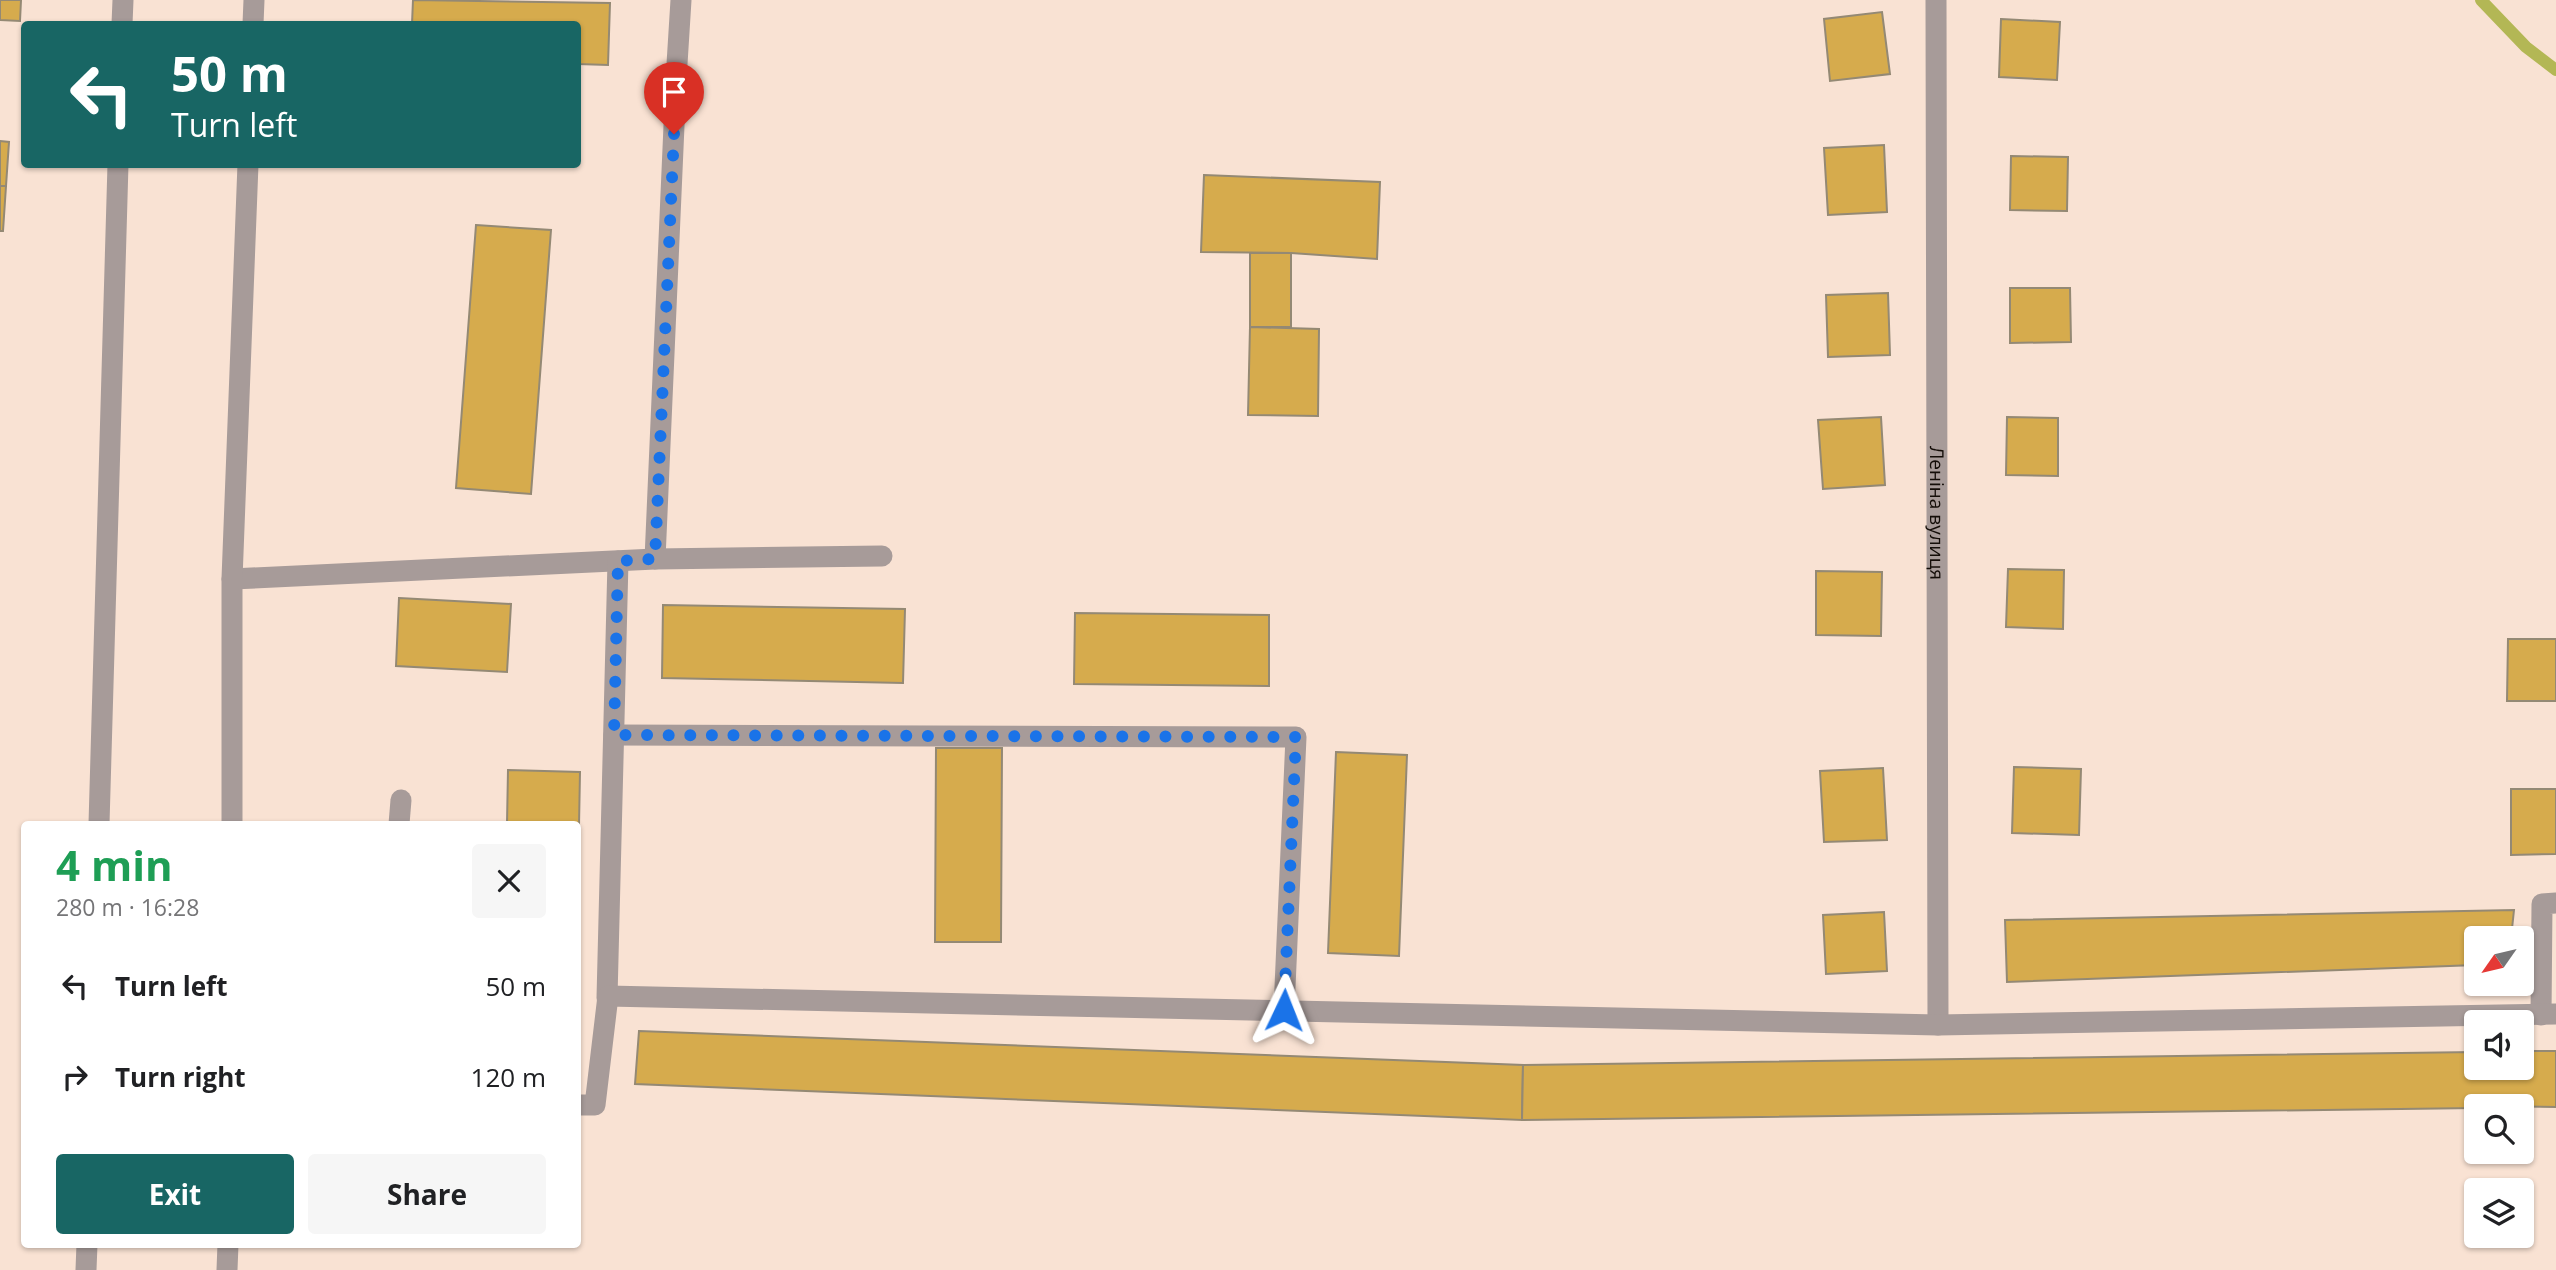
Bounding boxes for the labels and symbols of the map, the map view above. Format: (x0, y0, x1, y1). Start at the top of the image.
pin (644, 62, 704, 134)
street label: Леніна вулиця (1924, 446, 1950, 580)
north arrow (2464, 926, 2534, 996)
position arrow (1247, 973, 1321, 1047)

